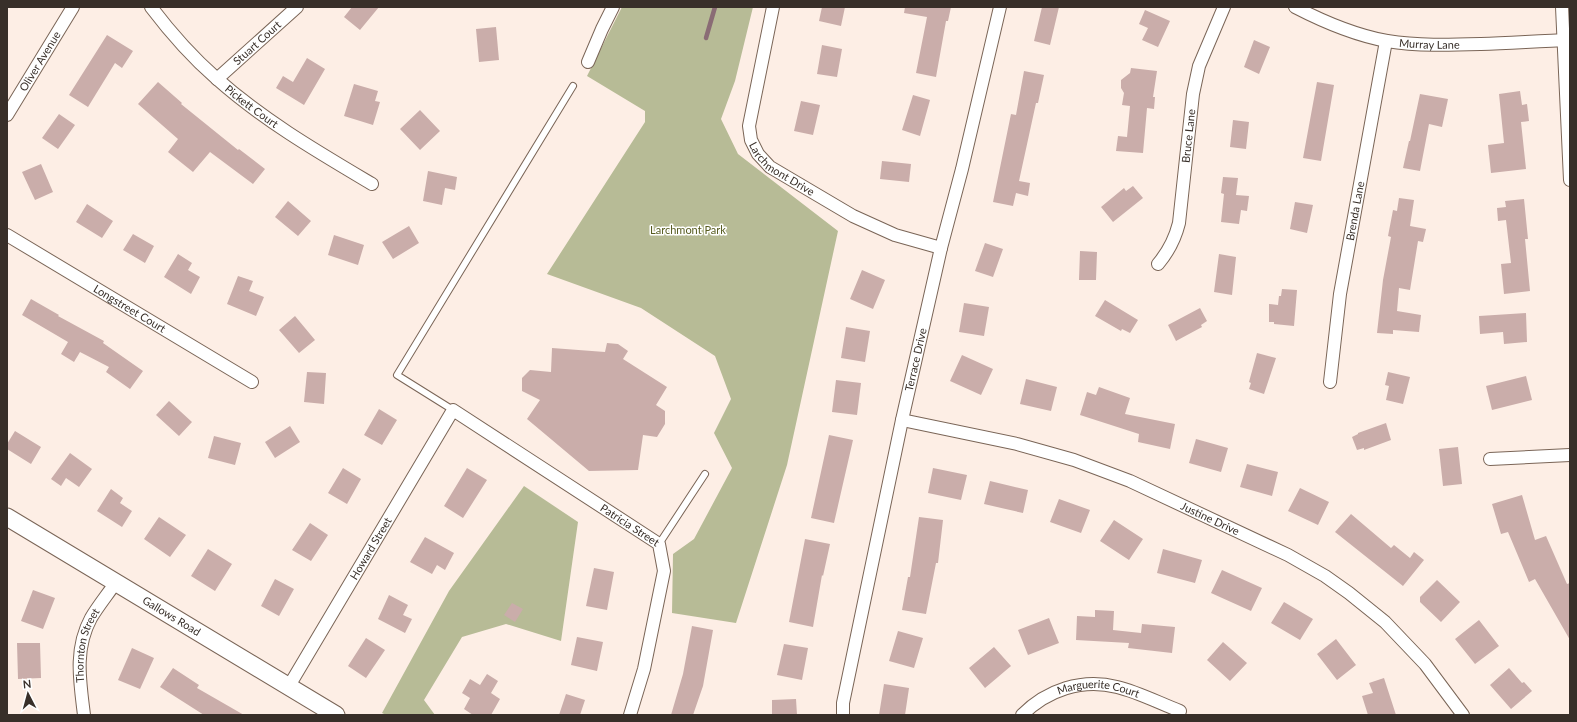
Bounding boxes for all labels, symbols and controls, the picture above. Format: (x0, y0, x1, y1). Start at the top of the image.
street label: Stuart Court (230, 18, 283, 67)
street label: Oliver Avenue (16, 28, 63, 93)
street label: Murray Lane (1398, 36, 1460, 51)
street label: Pickett Court (223, 82, 281, 130)
street label: Bruce Lane (1179, 108, 1197, 164)
street label: Larchmont Drive (747, 140, 817, 198)
street label: Brenda Lane (1343, 180, 1366, 242)
park label: Larchmont Park (650, 223, 726, 236)
street label: Longstreet Court (91, 282, 168, 335)
street label: Terrace Drive (902, 326, 929, 392)
street label: Justine Drive (1179, 499, 1242, 537)
street label: Patricia Street (598, 501, 662, 549)
street label: Howard Street (347, 515, 394, 582)
street label: Gallows Road (140, 593, 203, 638)
street label: Thornton Street (73, 605, 102, 683)
north arrow (8, 674, 48, 714)
text: N (22, 677, 32, 690)
street label: Marguerite Court (1055, 677, 1142, 700)

